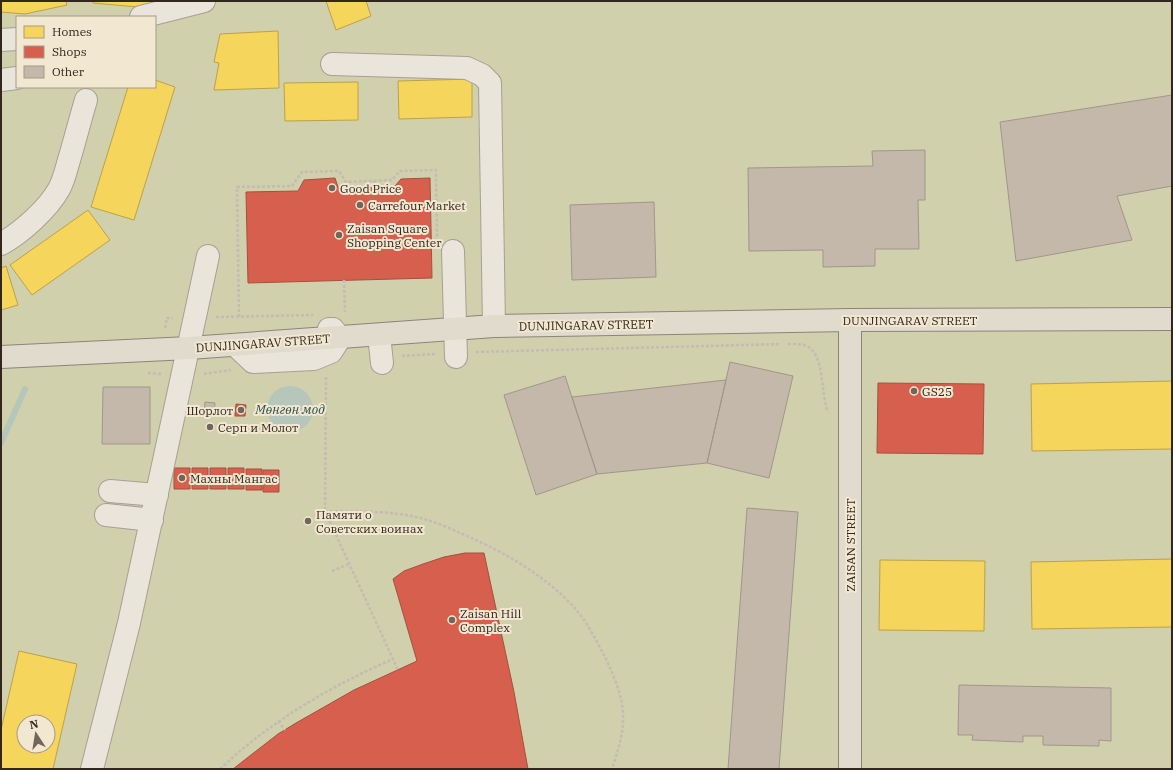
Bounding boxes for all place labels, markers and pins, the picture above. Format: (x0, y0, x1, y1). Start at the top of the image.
place label: Good Price (340, 181, 402, 196)
marker: Good Price (327, 183, 337, 193)
place label: Carrefour Market (368, 198, 465, 213)
marker: Carrefour Market (355, 200, 365, 210)
place label: Zaisan Square Shopping Center (347, 221, 442, 250)
marker: Zaisan Square Shopping Center (334, 230, 344, 240)
place label: GS25 (922, 384, 952, 399)
marker: GS25 (909, 386, 919, 396)
place label: Шорлот (187, 403, 233, 418)
marker: Шорлот (236, 405, 246, 415)
place label: Серп и Молот (218, 420, 298, 435)
marker: Серп и Молот (205, 422, 215, 432)
place label: Махны Мангас (190, 471, 278, 486)
marker: Махны Мангас (177, 473, 187, 483)
place label: Памяти о Советских воинах (316, 507, 423, 536)
marker: Памяти о Советских воинах (303, 516, 313, 526)
place label: Zaisan Hill Complex (460, 606, 522, 635)
marker: Zaisan Hill Complex (447, 615, 457, 625)

